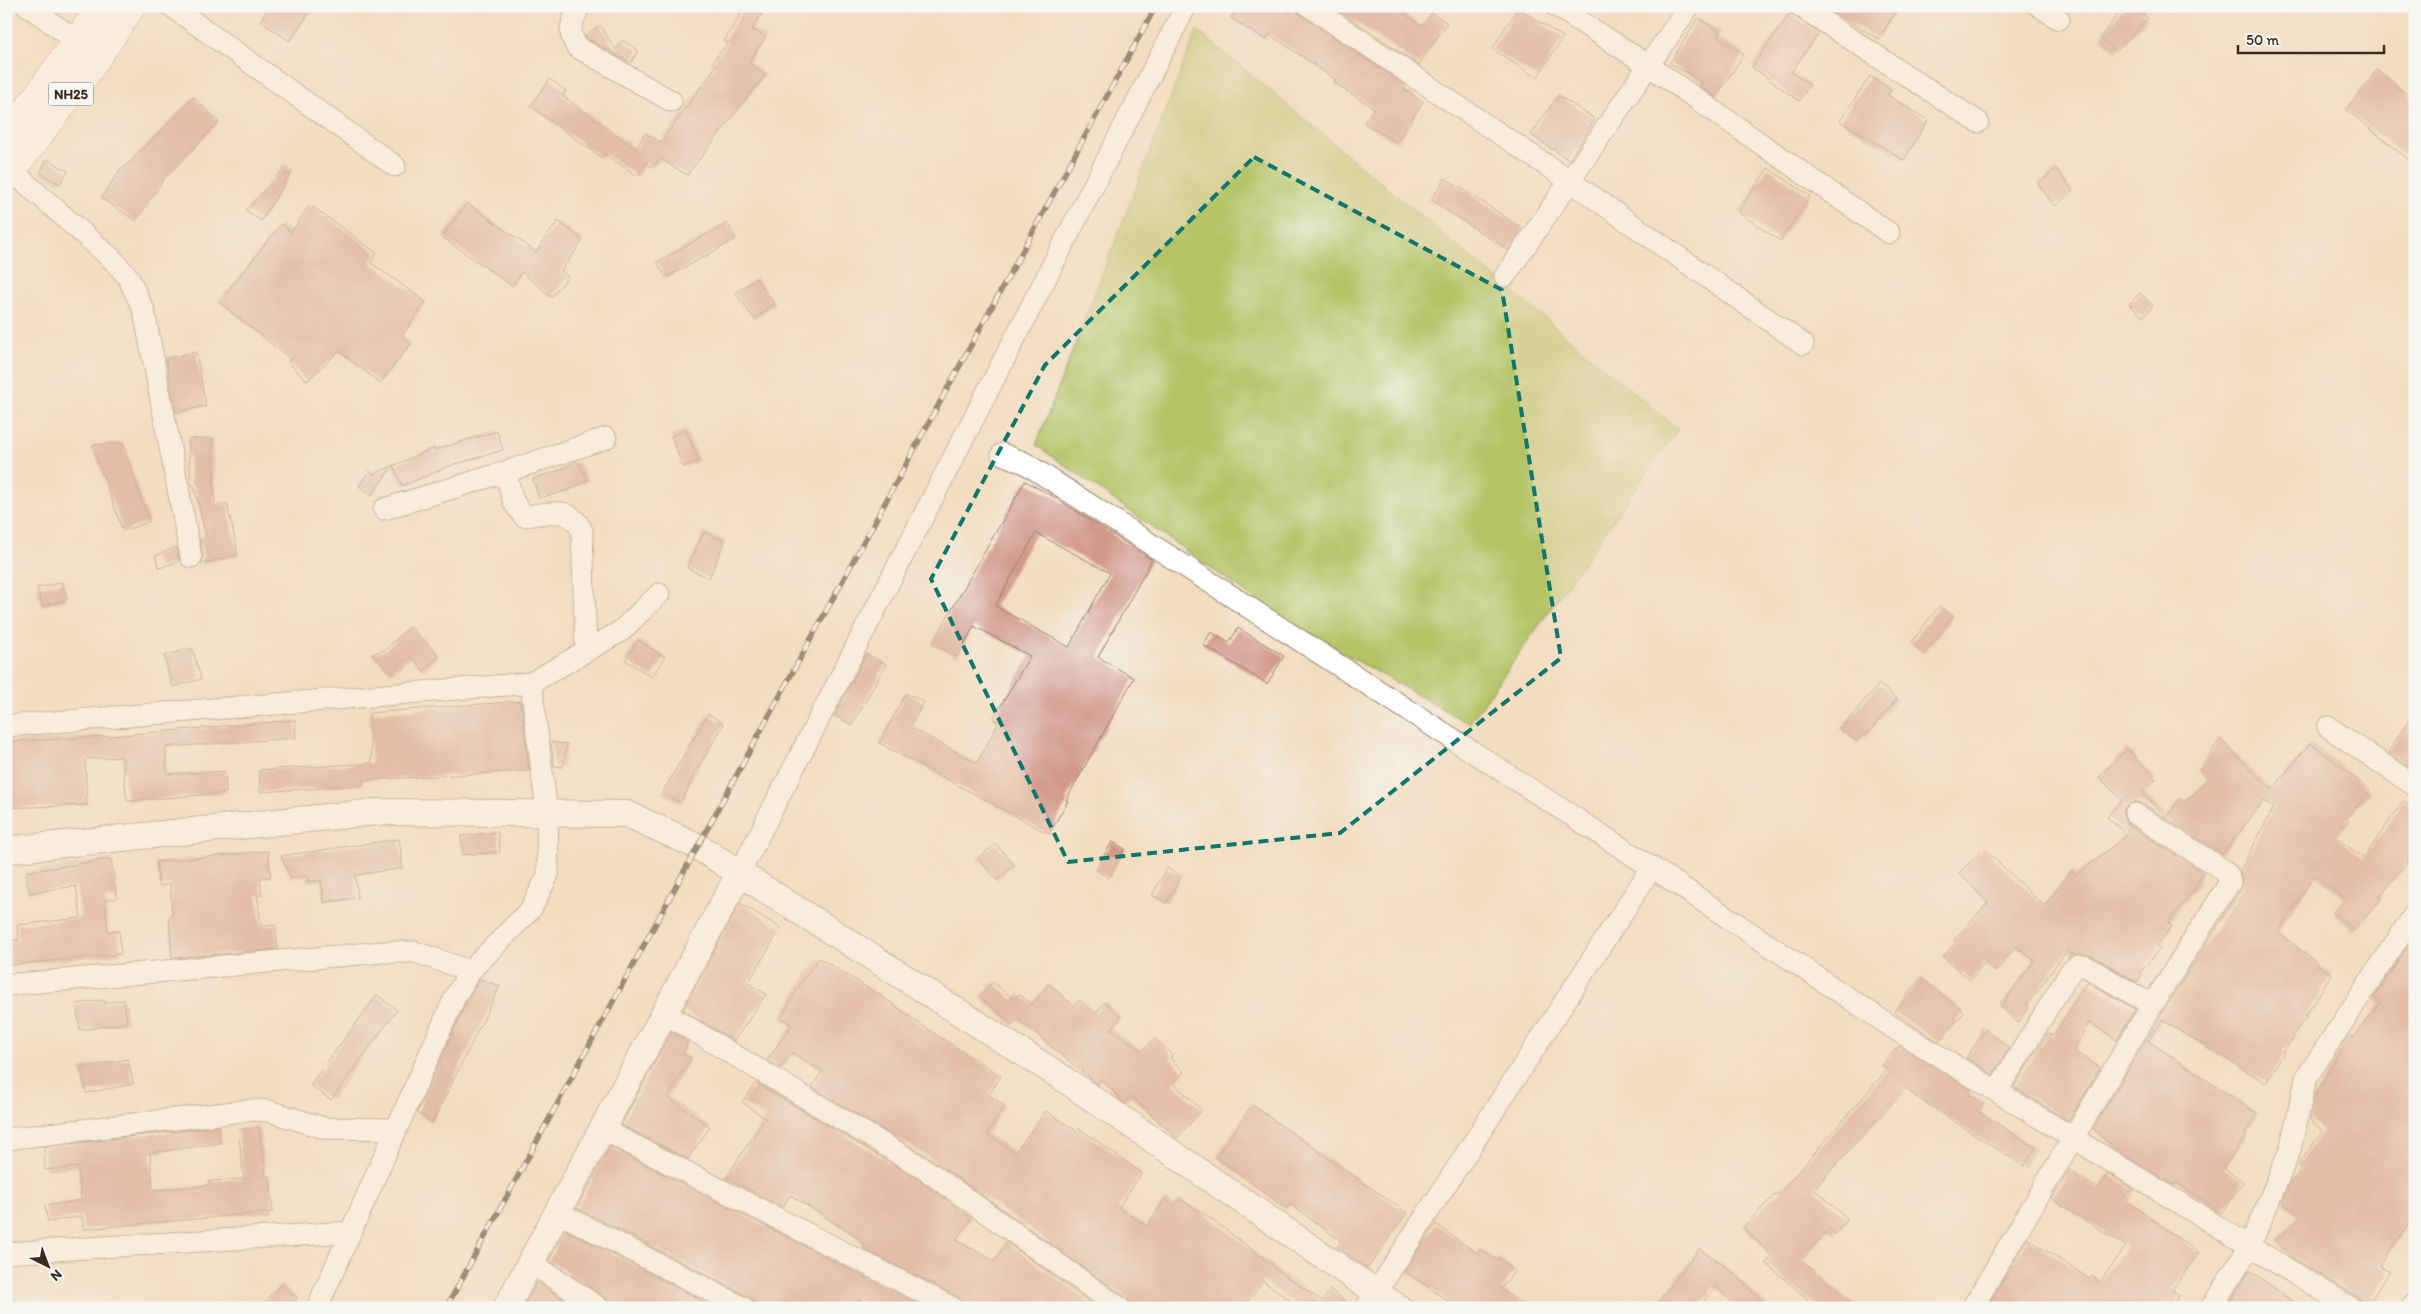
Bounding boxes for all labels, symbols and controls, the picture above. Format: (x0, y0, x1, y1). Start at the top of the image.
scale bar (2238, 22, 2385, 54)
text: 50 m (2246, 31, 2279, 49)
road number: NH25 (48, 82, 94, 106)
north arrow (22, 1242, 72, 1292)
text: N (47, 1266, 66, 1285)

